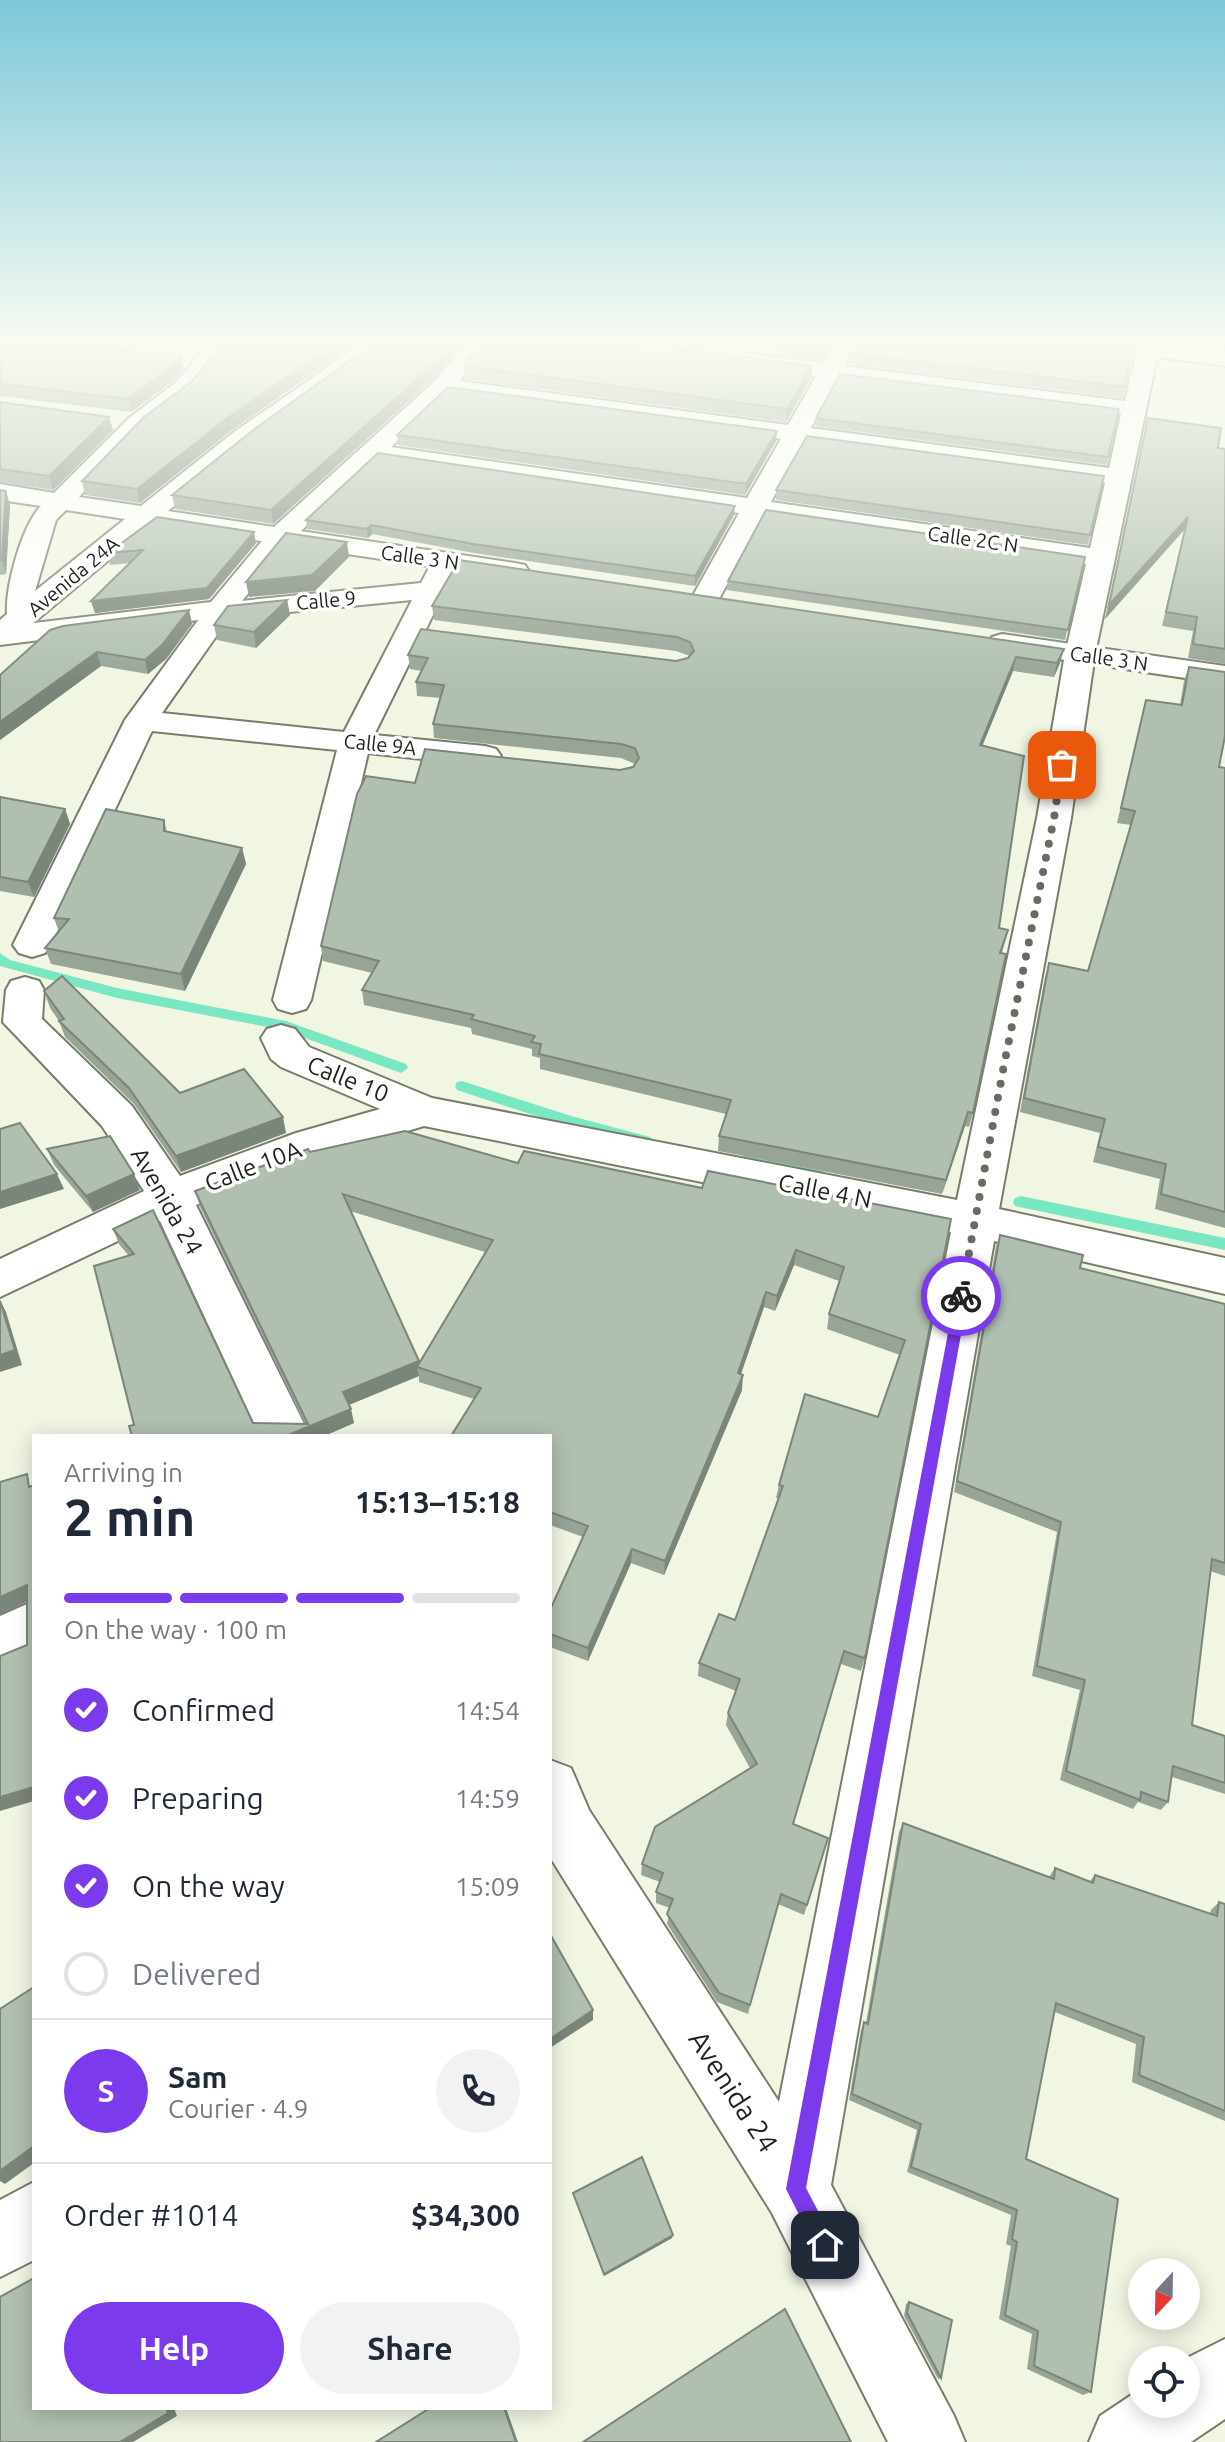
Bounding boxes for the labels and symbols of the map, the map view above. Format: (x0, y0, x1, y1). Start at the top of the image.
street label: Calle 2C N (926, 521, 1020, 557)
street label: Avenida 24A (23, 531, 123, 621)
street label: Calle 3 N (379, 540, 461, 574)
street label: Calle 9 (295, 586, 357, 614)
street label: Calle 3 N (1068, 641, 1150, 675)
street label: Calle 9A (343, 729, 417, 759)
pin (1028, 731, 1096, 799)
street label: Calle 10 (303, 1050, 393, 1108)
street label: Calle 10A (201, 1135, 305, 1197)
street label: Avenida 24 (126, 1143, 208, 1259)
street label: Calle 4 N (776, 1169, 874, 1213)
courier (921, 1256, 1001, 1336)
street label: Avenida 24 (683, 2024, 785, 2158)
pin (791, 2211, 859, 2279)
north arrow (1128, 2258, 1200, 2330)

